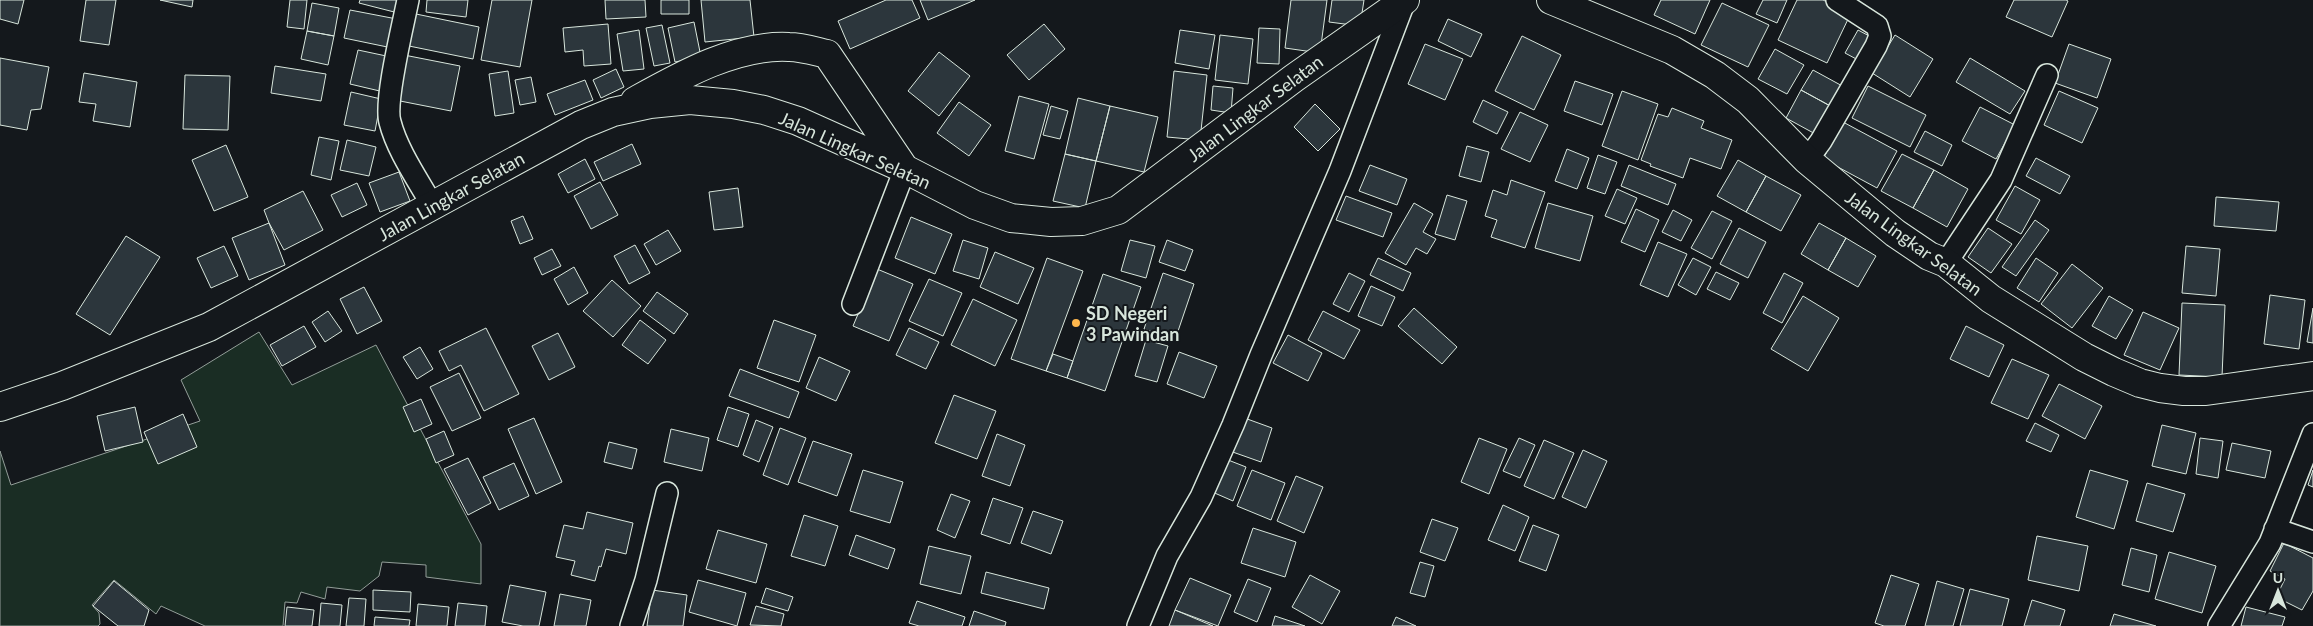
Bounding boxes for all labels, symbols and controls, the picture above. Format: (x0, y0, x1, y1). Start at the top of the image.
street label: Jalan Lingkar Selatan (1183, 50, 1327, 166)
street label: Jalan Lingkar Selatan (776, 107, 934, 193)
street label: Jalan Lingkar Selatan (374, 147, 528, 245)
street label: Jalan Lingkar Selatan (1841, 186, 1987, 300)
place label: SD Negeri 3 Pawindan (1086, 302, 1179, 345)
marker: SD Negeri 3 Pawindan (1070, 317, 1082, 329)
north arrow (2253, 566, 2303, 616)
text: U (2273, 569, 2283, 586)

